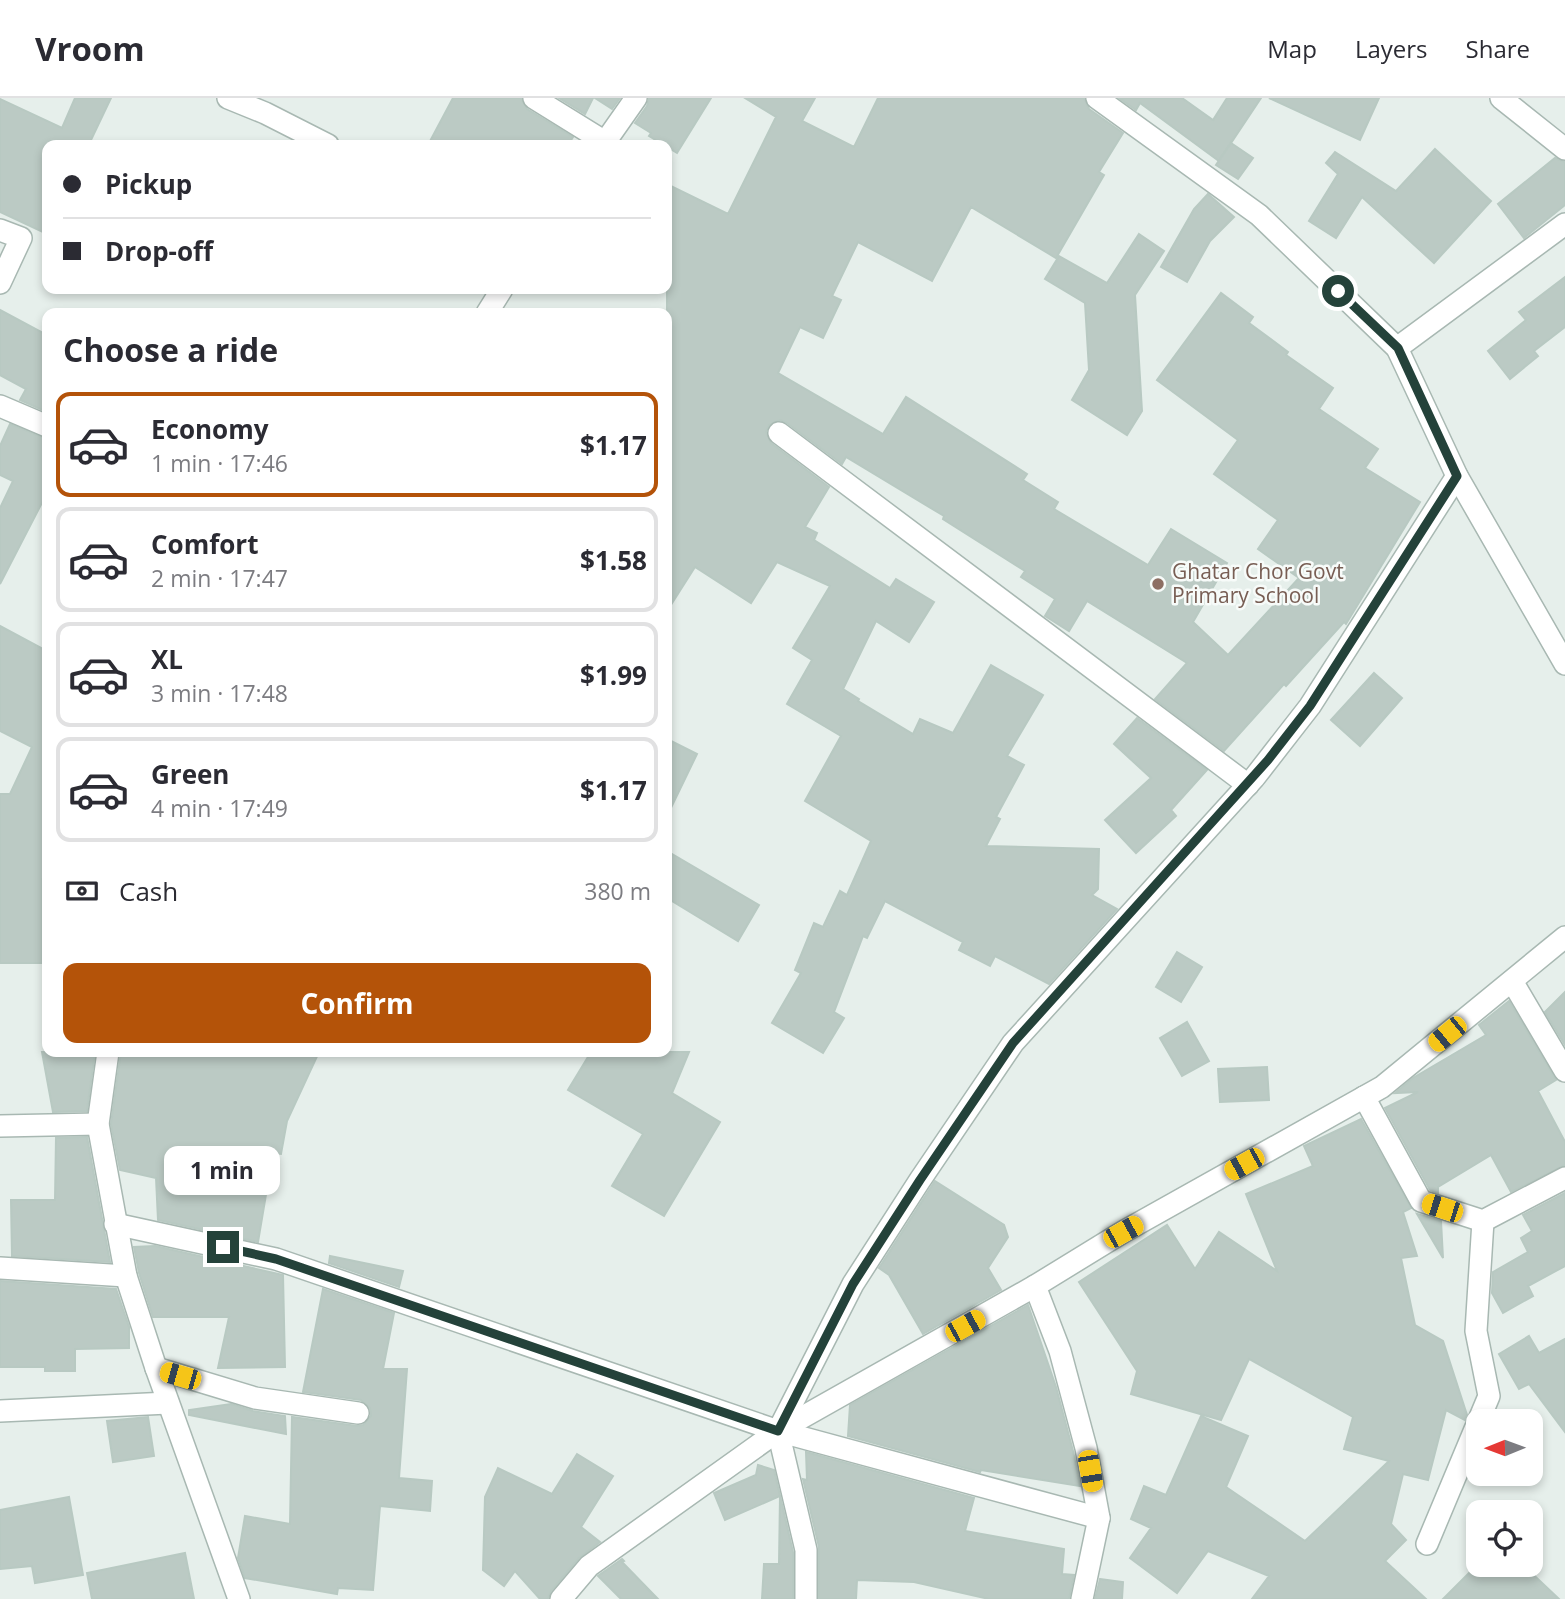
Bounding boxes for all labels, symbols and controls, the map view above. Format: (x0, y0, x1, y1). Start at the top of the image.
text: Vroom (35, 26, 145, 71)
text: Map (1267, 32, 1317, 65)
text: Layers (1355, 32, 1428, 65)
text: Share (1466, 32, 1530, 65)
text: Pickup (105, 166, 192, 202)
text: Drop-off (105, 233, 213, 269)
route start (1322, 275, 1354, 307)
text: Choose a ride (63, 328, 278, 371)
text: Economy (151, 411, 269, 447)
icon: car (67, 413, 130, 476)
text: $1.17 (580, 427, 647, 463)
text: 1 min · 17:46 (151, 447, 288, 479)
text: Comfort (151, 526, 258, 562)
icon: car (67, 528, 130, 591)
text: $1.58 (580, 542, 647, 578)
place label: Ghatar Chor Govt Primary School (1172, 557, 1344, 609)
text: 2 min · 17:47 (151, 562, 288, 594)
marker: Ghatar Chor Govt Primary School (1150, 576, 1166, 592)
text: XL (151, 641, 183, 677)
icon: car (67, 643, 130, 706)
text: $1.99 (580, 657, 647, 693)
text: 3 min · 17:48 (151, 677, 288, 709)
text: Green (151, 756, 229, 792)
icon: car (67, 758, 130, 821)
text: $1.17 (580, 772, 647, 808)
text: 4 min · 17:49 (151, 792, 288, 824)
icon: cash (63, 872, 101, 910)
text: Cash (119, 873, 178, 909)
text: 380 m (584, 875, 651, 907)
button: Confirm (63, 963, 651, 1043)
car (1425, 1013, 1470, 1055)
car (1221, 1145, 1268, 1183)
callout: 1 min (165, 1146, 281, 1194)
text: 1 min (190, 1154, 254, 1186)
car (1419, 1192, 1466, 1224)
car (1100, 1213, 1147, 1251)
route end (207, 1231, 239, 1263)
car (942, 1307, 989, 1345)
car (157, 1360, 204, 1392)
north arrow (1466, 1409, 1544, 1486)
map controls (1466, 1409, 1543, 1577)
car (1077, 1448, 1104, 1494)
button: locate (1466, 1500, 1543, 1577)

